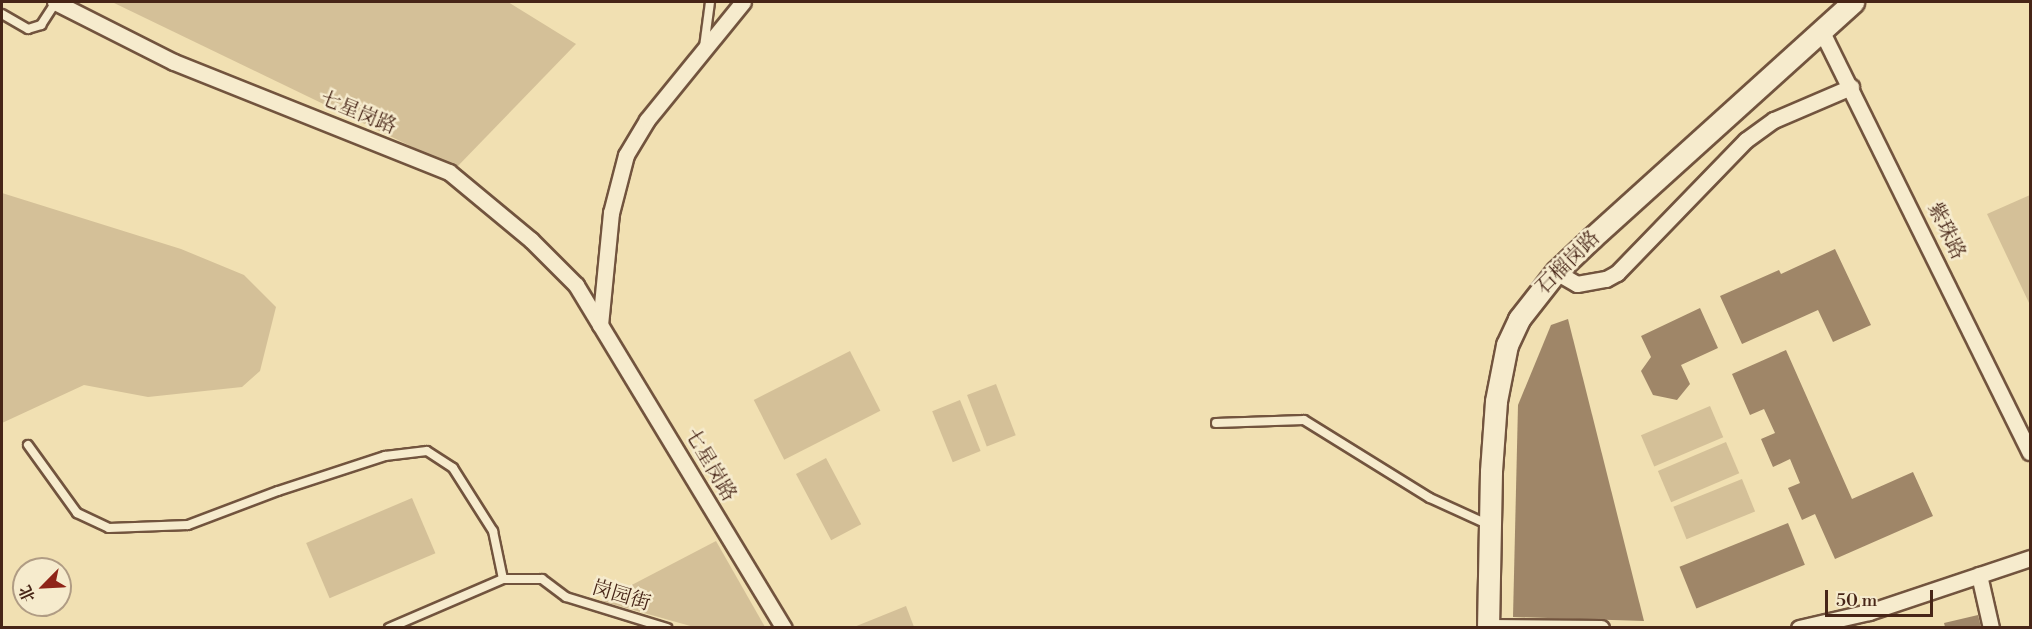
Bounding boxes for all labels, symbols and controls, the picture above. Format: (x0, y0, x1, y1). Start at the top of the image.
street label: 七星岗路 (316, 87, 400, 139)
street label: 紫珠路 (1922, 199, 1970, 263)
street label: 石榴岗路 (1531, 226, 1605, 300)
street label: 七星岗路 (679, 425, 741, 505)
north arrow (12, 557, 72, 617)
street label: 岗园街 (589, 576, 653, 616)
scale bar (1828, 578, 1936, 616)
text: 北 (15, 582, 40, 605)
text: 50 m (1836, 589, 1877, 612)

